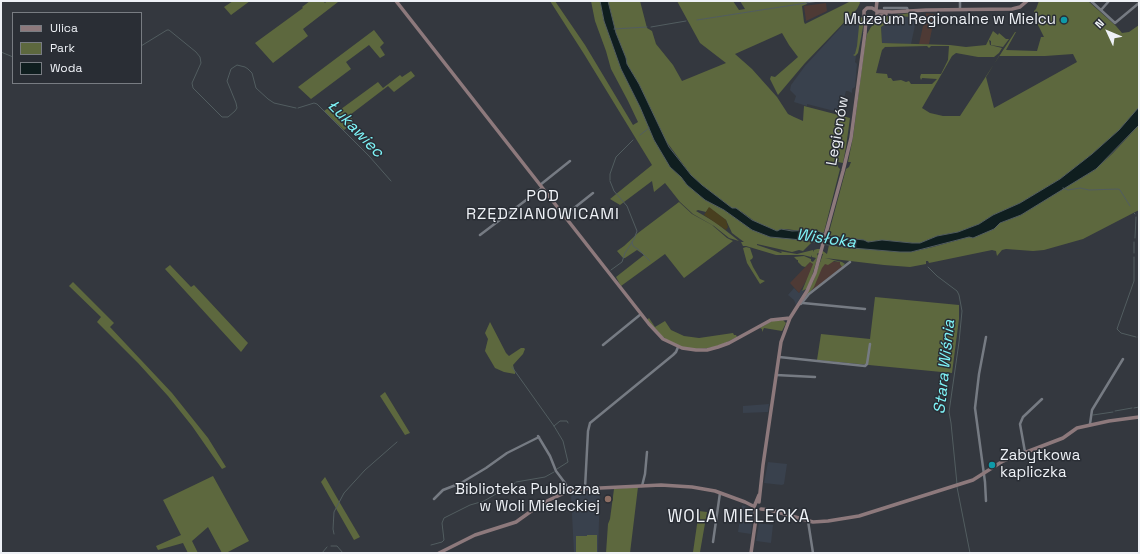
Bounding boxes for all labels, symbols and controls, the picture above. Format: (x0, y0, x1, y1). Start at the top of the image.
place label: Muzeum Regionalne w Mielcu (844, 11, 1056, 29)
legend (12, 12, 142, 84)
north arrow (1088, 12, 1128, 52)
marker: Muzeum Regionalne w Mielcu (1059, 15, 1069, 25)
text: N (1092, 16, 1107, 31)
text: Ulica (50, 20, 78, 36)
text: Park (50, 40, 75, 56)
text: Woda (50, 60, 82, 76)
street label: Legionów (823, 95, 853, 167)
water label: Łukawiec (323, 96, 387, 162)
district label: POD RZĘDZIANOWICAMI (466, 187, 620, 225)
water label: Wisłoka (795, 225, 857, 253)
water label: Stara Wiśnia (931, 319, 959, 415)
place label: Zabytkowa kapliczka (1000, 447, 1080, 482)
marker: Zabytkowa kapliczka (987, 460, 997, 470)
place label: Biblioteka Publiczna w Woli Mieleckiej (455, 481, 600, 516)
marker: Biblioteka Publiczna w Woli Mieleckiej (603, 494, 613, 504)
district label: WOLA MIELECKA (668, 507, 810, 527)

